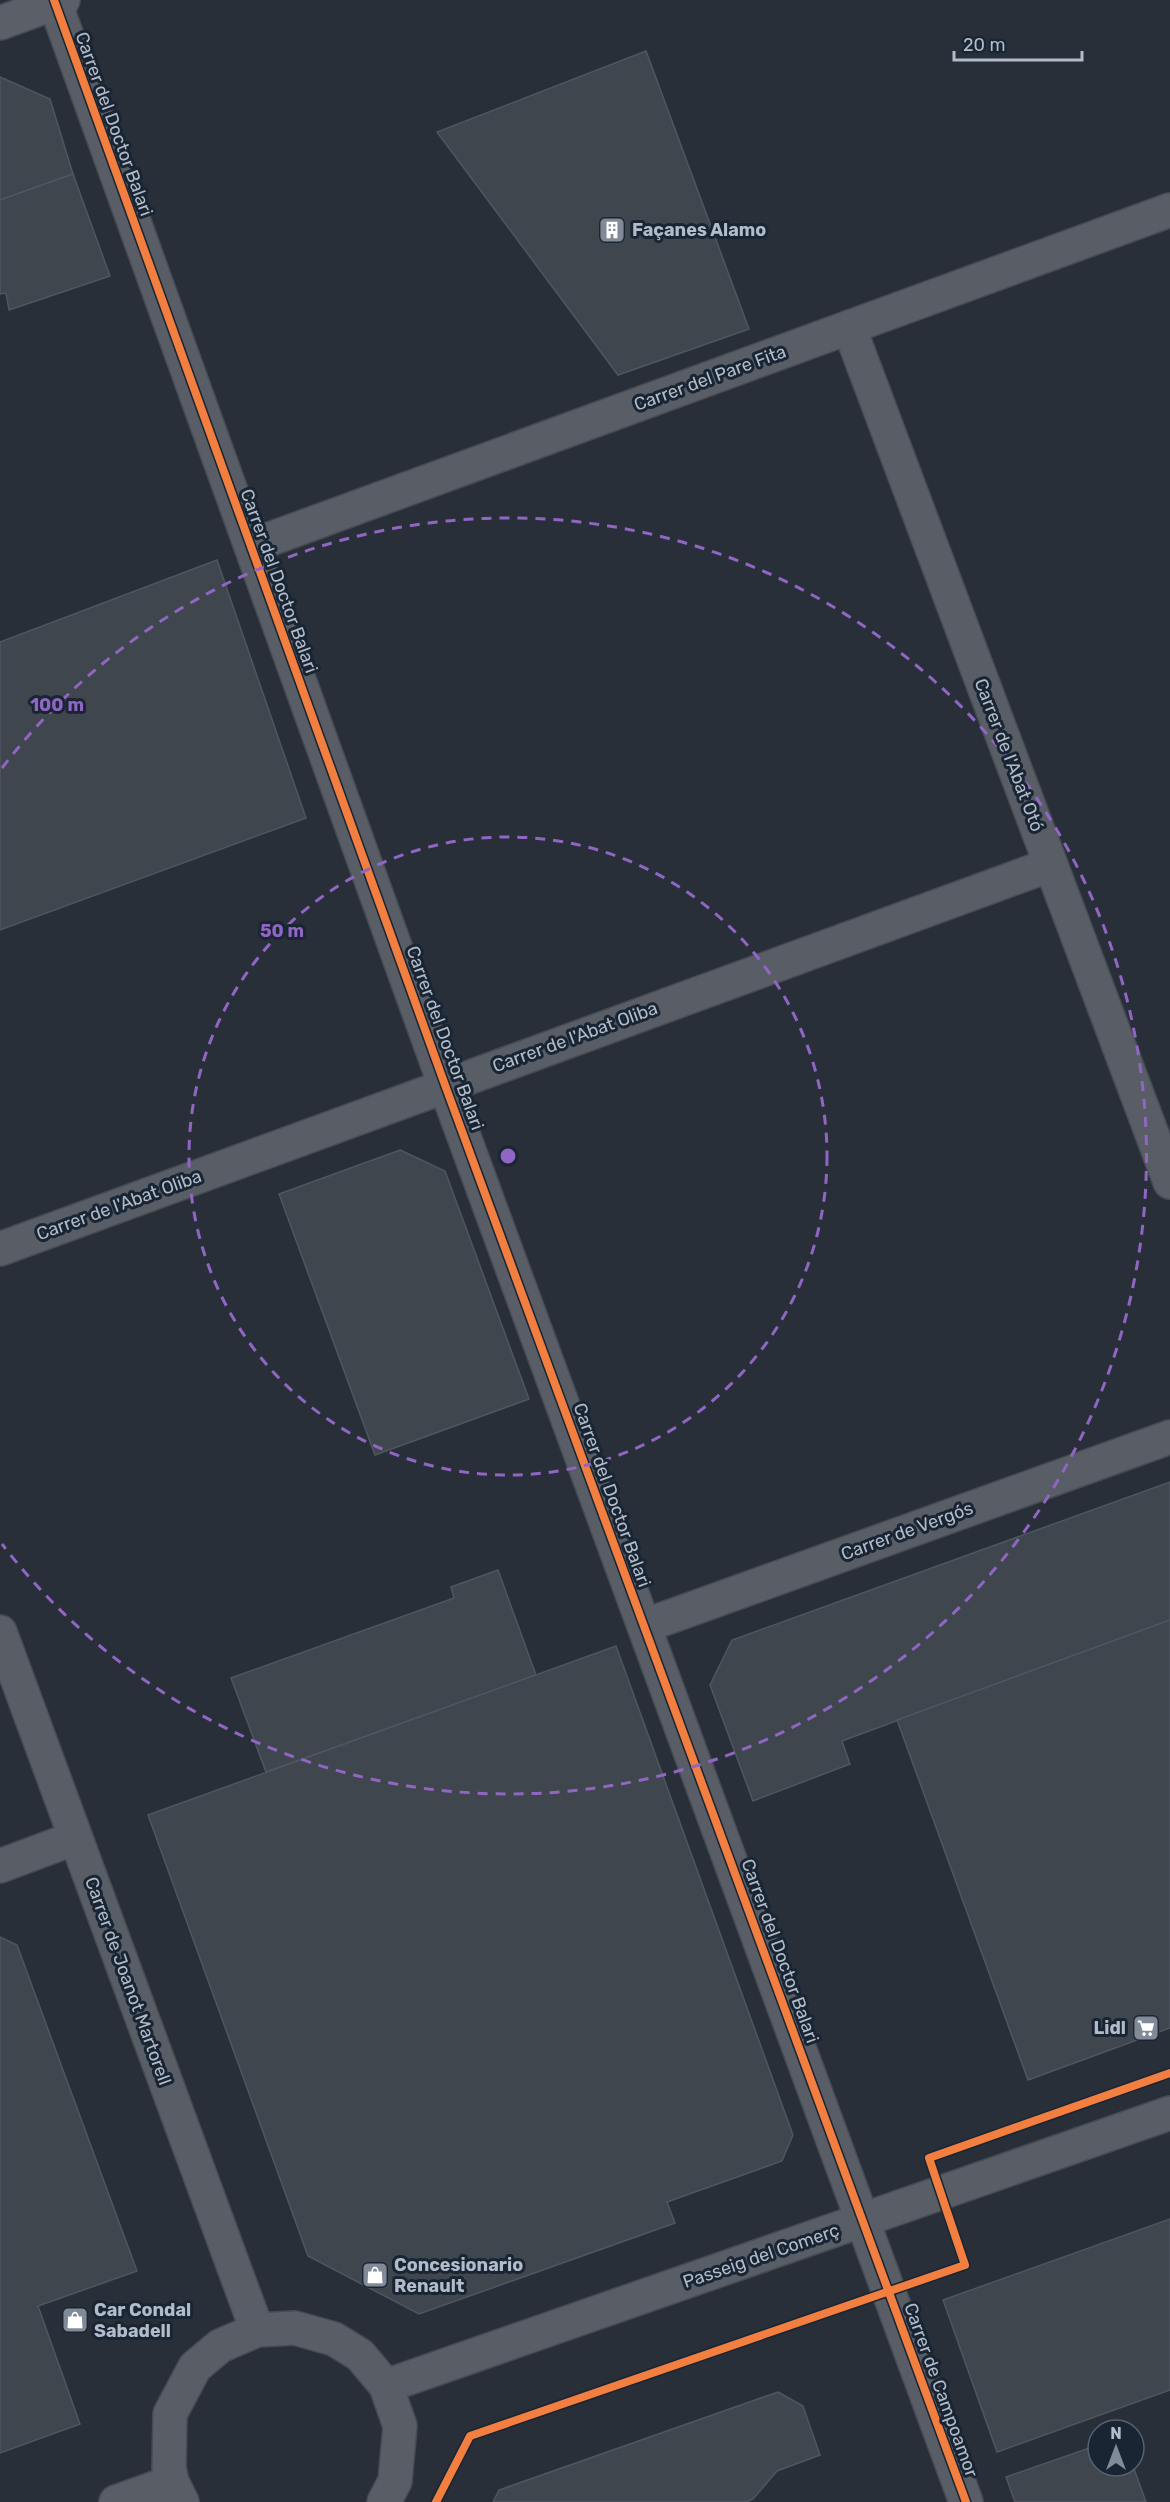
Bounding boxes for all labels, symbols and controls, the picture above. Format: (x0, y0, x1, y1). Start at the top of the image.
scale bar (954, 24, 1082, 62)
street label: Carrer del Doctor Balari (70, 29, 158, 219)
text: 20 m (963, 34, 1005, 56)
building icon: Façanes Alamo (597, 215, 627, 245)
place label: Façanes Alamo (632, 219, 766, 241)
street label: Carrer del Pare Fita (631, 340, 789, 416)
street label: Carrer del Doctor Balari (235, 486, 323, 676)
street label: Carrer de l'Abat Otó (970, 675, 1048, 835)
text: 100 m (30, 694, 84, 716)
text: 50 m (260, 920, 304, 942)
street label: Carrer del Doctor Balari (401, 943, 489, 1133)
street label: Carrer de l'Abat Oliba (489, 997, 661, 1077)
centre of rings (498, 1146, 518, 1166)
street label: Carrer de l'Abat Oliba (33, 1165, 205, 1245)
street label: Carrer del Doctor Balari (568, 1400, 656, 1590)
street label: Carrer de Vergós (838, 1497, 976, 1565)
street label: Carrer del Doctor Balari (736, 1856, 824, 2046)
street label: Carrer de Joanot Martorell (80, 1874, 176, 2088)
supermarket icon: Lidl (1131, 2013, 1161, 2043)
place label: Lidl (1094, 2017, 1126, 2039)
street label: Passeig del Comerç (680, 2219, 842, 2293)
place label: Concesionario Renault (394, 2254, 523, 2297)
shop icon: Concesionario Renault (360, 2260, 390, 2290)
place label: Car Condal Sabadell (94, 2299, 191, 2342)
street label: Carrer de Campoamor (899, 2300, 983, 2480)
shop icon: Car Condal Sabadell (60, 2305, 90, 2335)
north arrow (1086, 2418, 1146, 2478)
text: N (1110, 2424, 1122, 2443)

